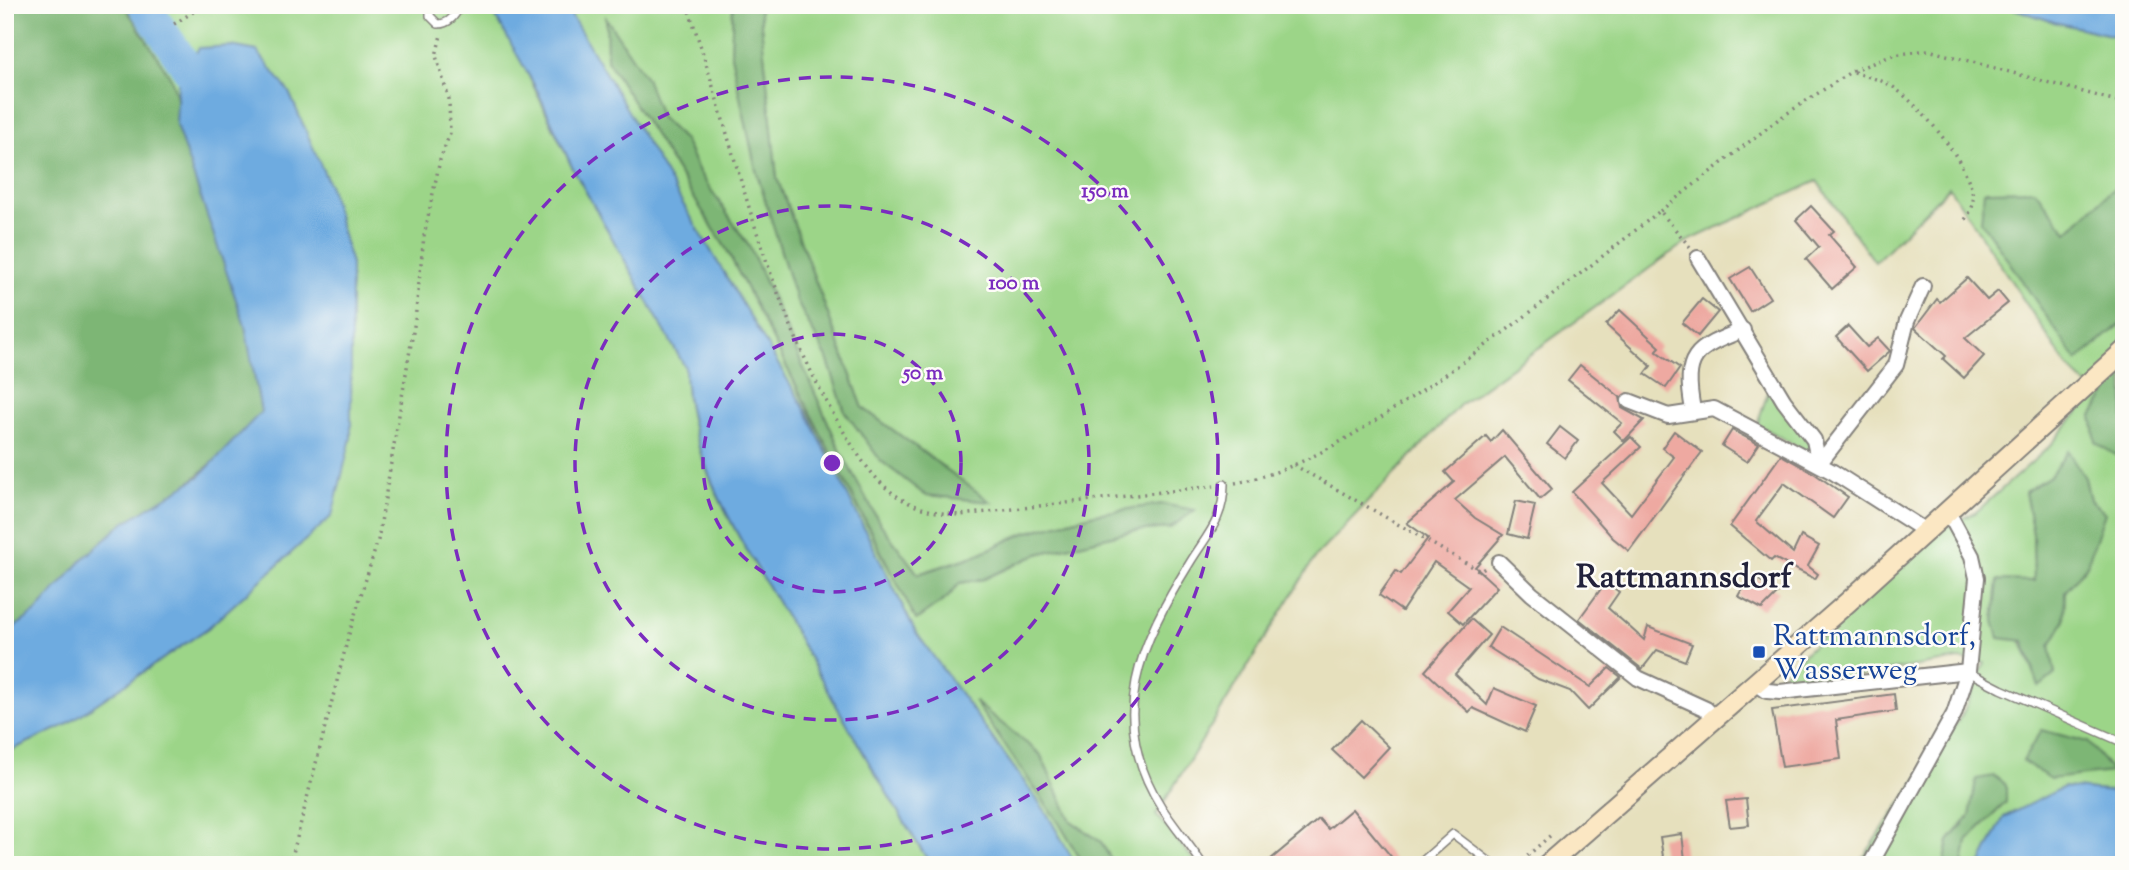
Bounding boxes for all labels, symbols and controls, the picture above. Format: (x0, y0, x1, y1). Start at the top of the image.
text: 150 m (1081, 177, 1129, 207)
text: 100 m (989, 269, 1040, 299)
text: 50 m (901, 359, 944, 389)
centre of rings (820, 451, 844, 475)
district label: Rattmannsdorf (1576, 555, 1794, 603)
place label: Rattmannsdorf, Wasserweg (1773, 616, 1976, 693)
marker: Rattmannsdorf, Wasserweg (1751, 644, 1767, 660)

